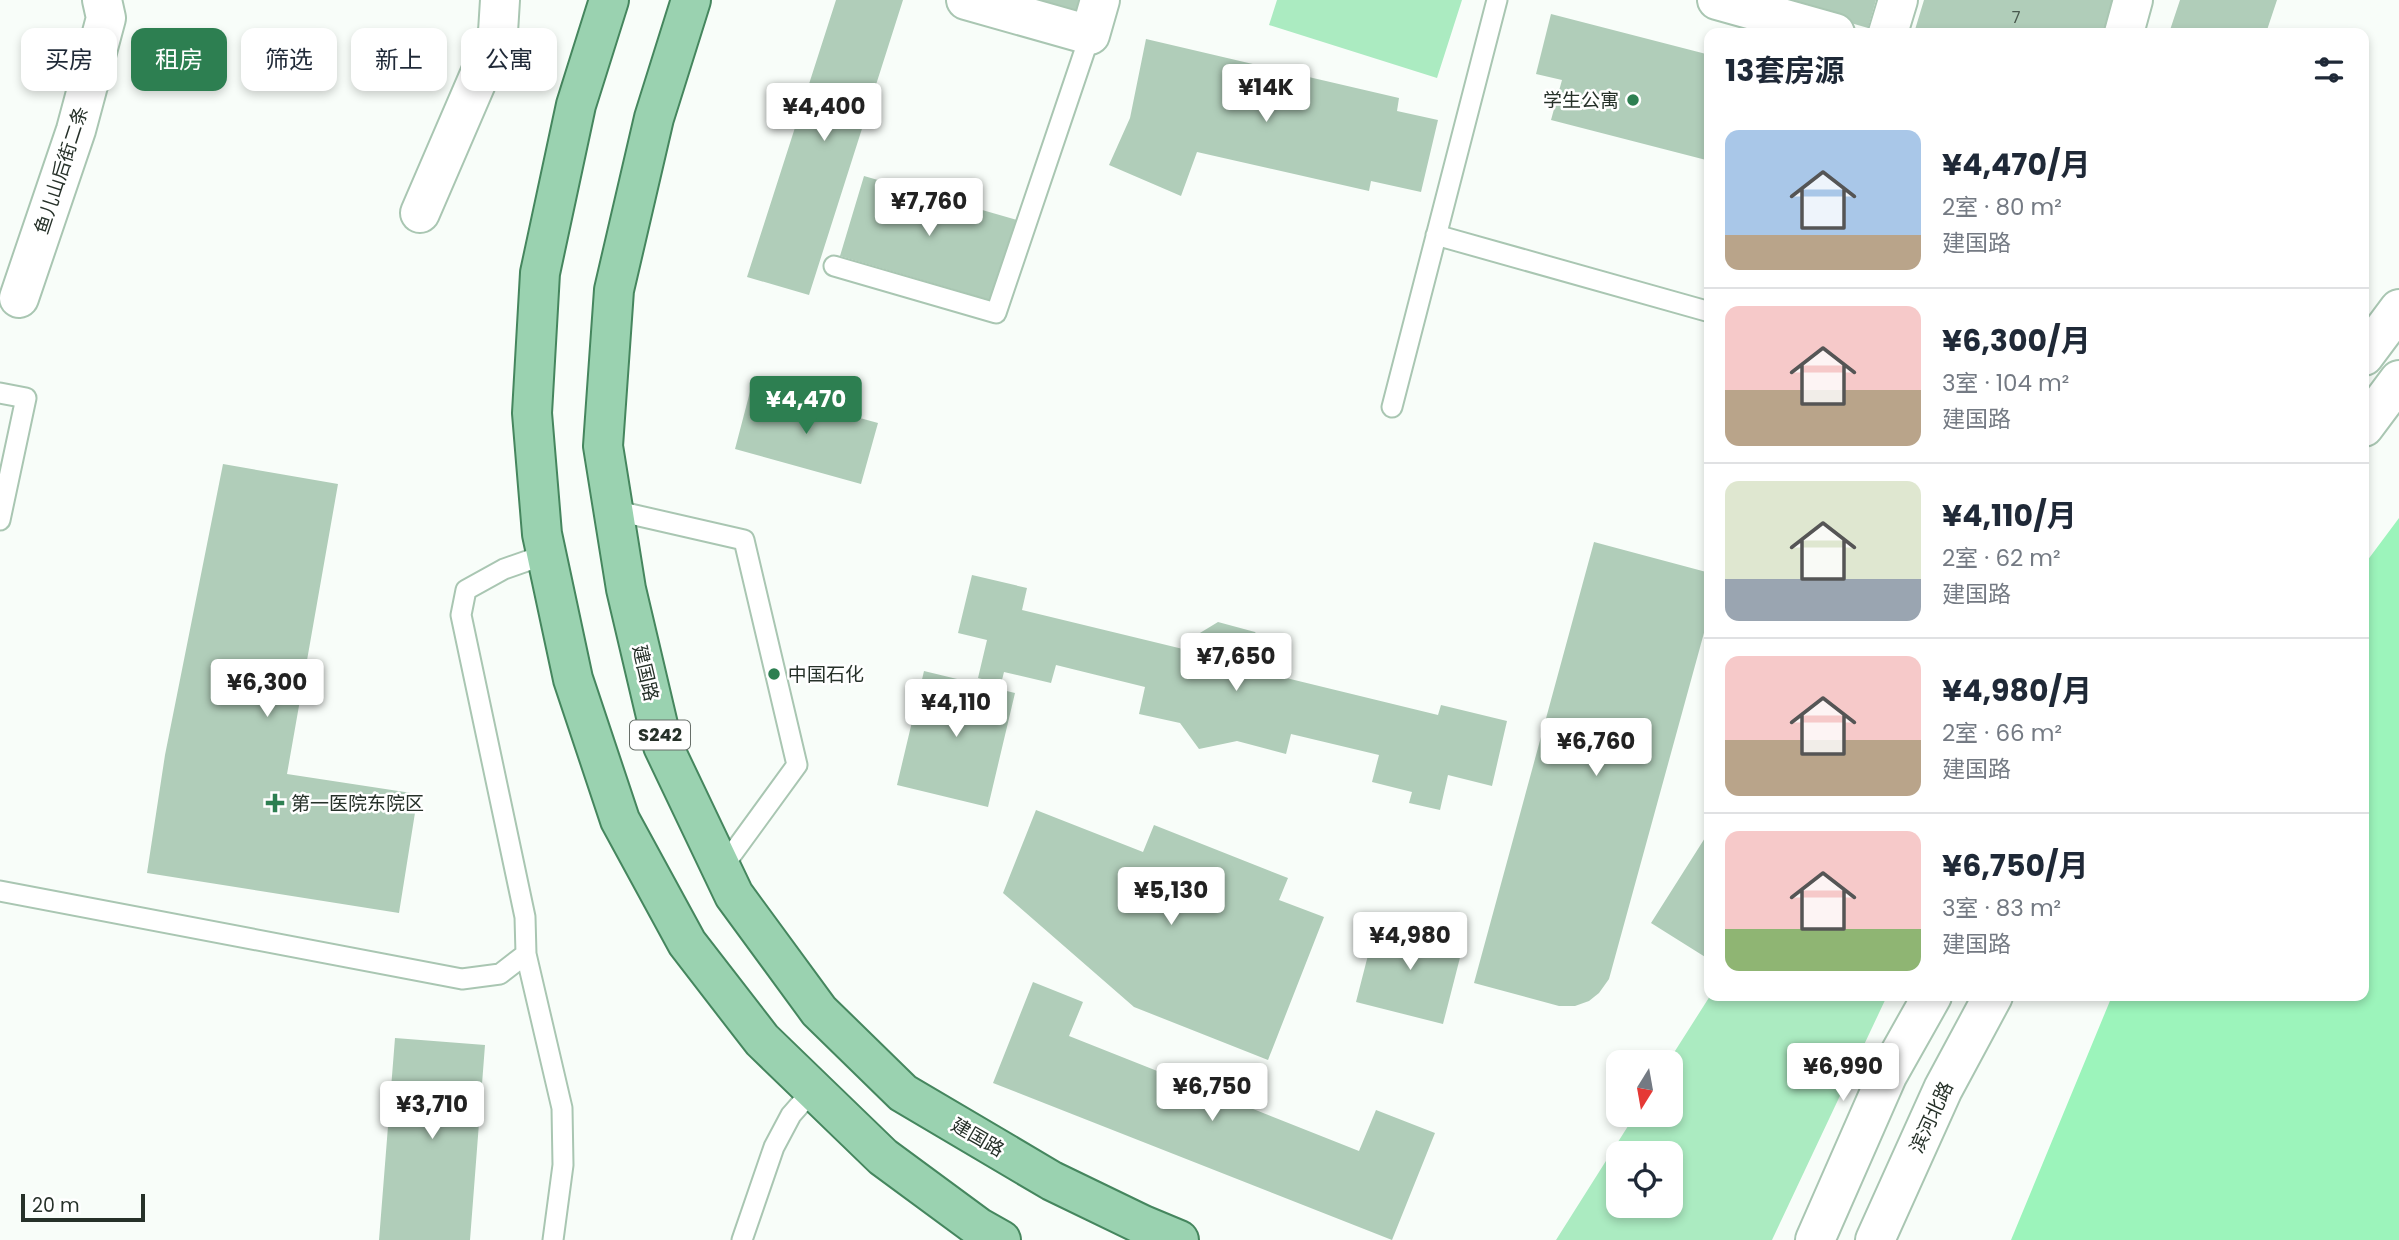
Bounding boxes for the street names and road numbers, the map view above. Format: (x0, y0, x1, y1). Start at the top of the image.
street label: 鱼儿山后街二条 (28, 103, 95, 238)
street label: 建国路 (626, 642, 665, 704)
road number: S242 (630, 720, 690, 750)
street label: 滨河北路 (1903, 1077, 1960, 1157)
street label: 建国路 (946, 1111, 1009, 1163)

